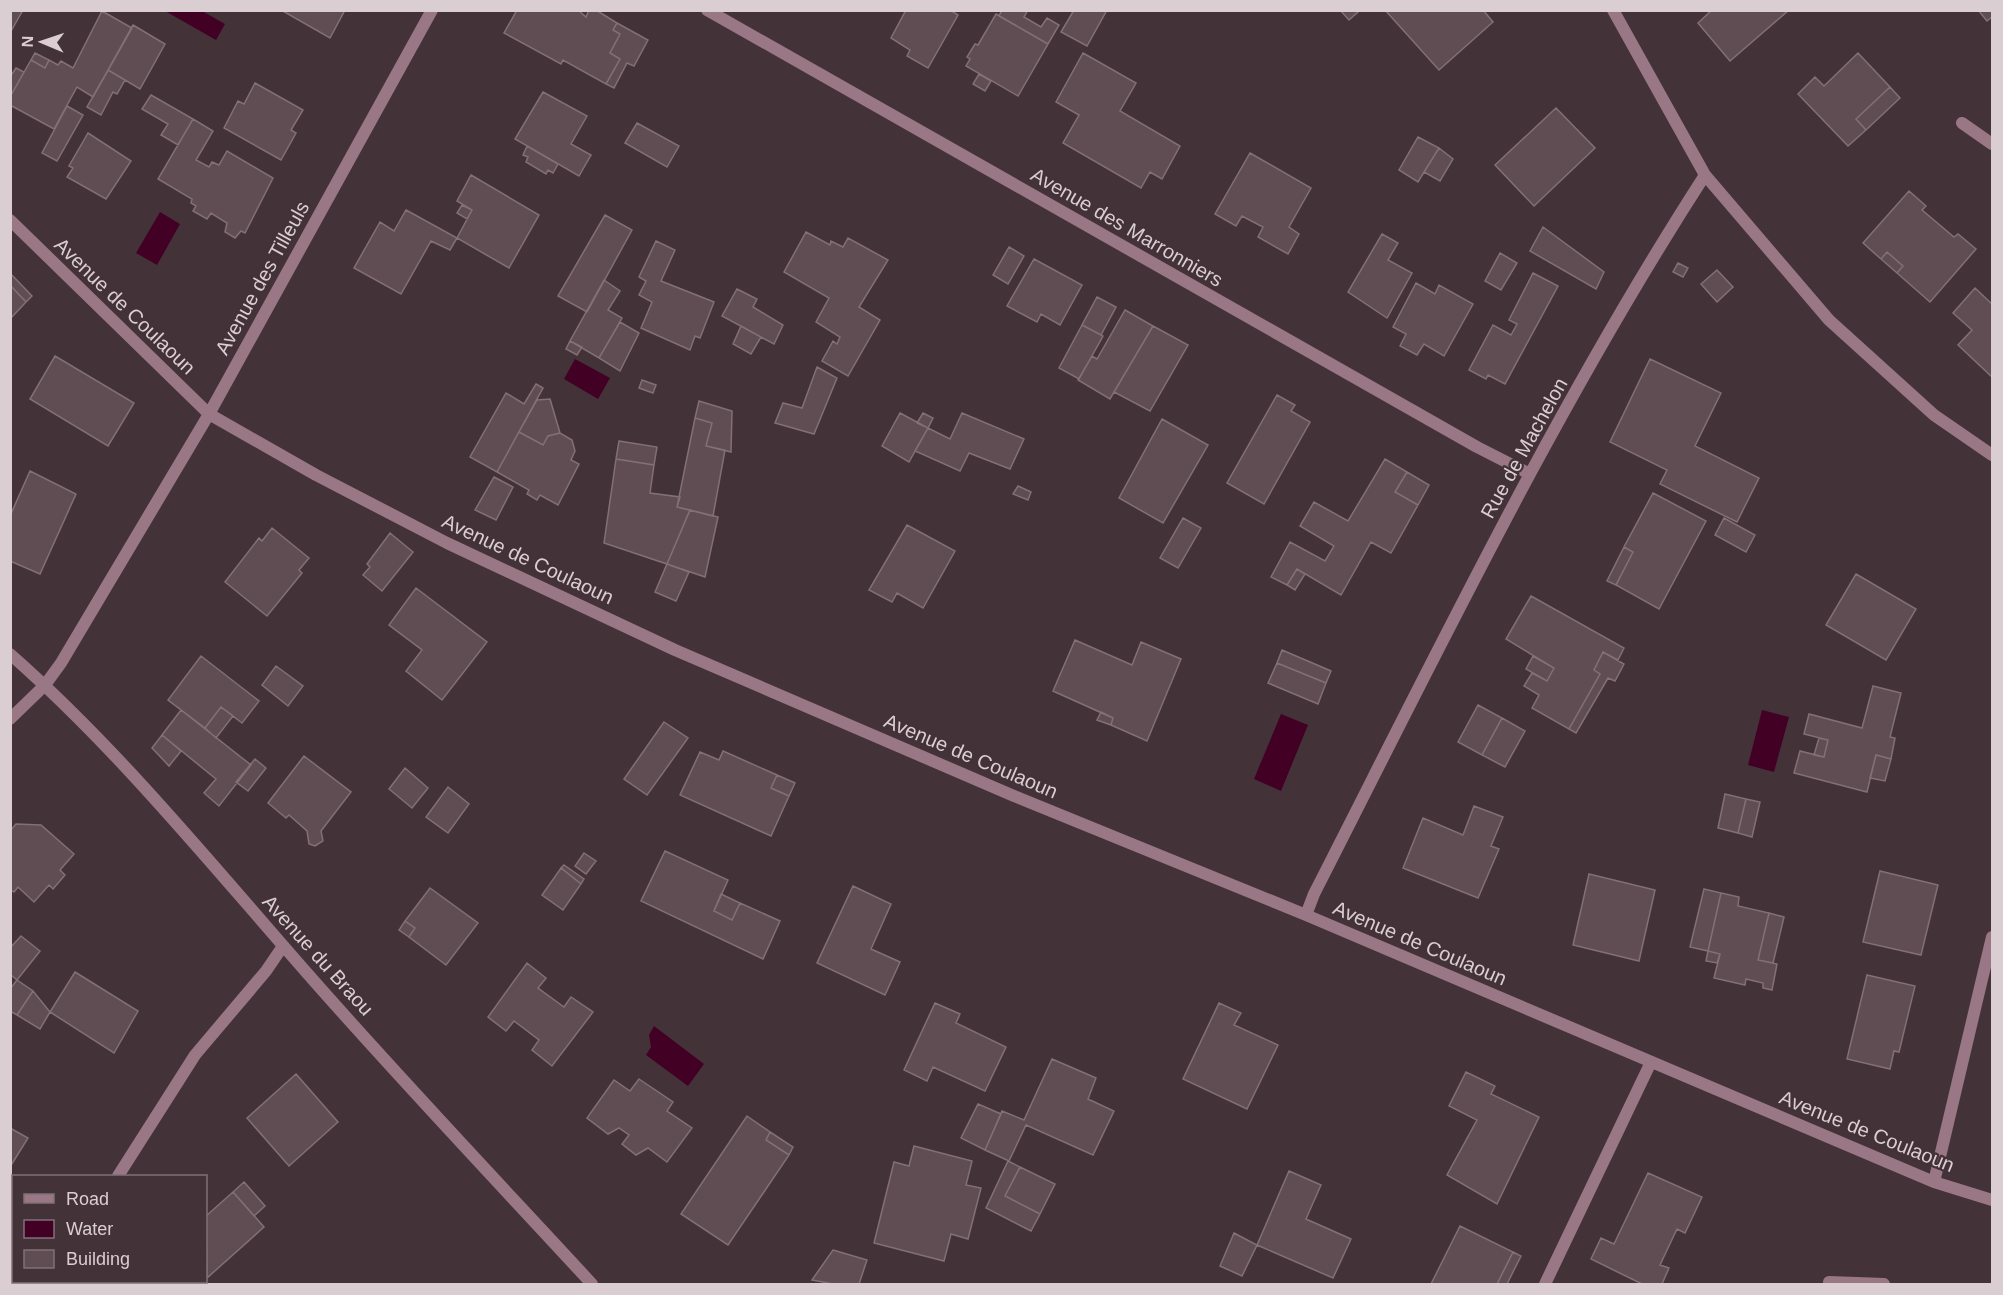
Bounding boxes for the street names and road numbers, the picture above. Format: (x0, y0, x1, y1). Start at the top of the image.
street label: Avenue des Marronniers (1027, 163, 1227, 291)
street label: Avenue des Tilleuls (211, 197, 313, 359)
street label: Avenue de Coulaoun (50, 233, 200, 379)
street label: Rue de Machelon (1476, 374, 1572, 522)
street label: Avenue de Coulaoun (439, 510, 617, 608)
street label: Avenue de Coulaoun (881, 709, 1061, 803)
street label: Avenue du Braou (258, 890, 378, 1020)
street label: Avenue de Coulaoun (1330, 896, 1510, 990)
street label: Avenue de Coulaoun (1776, 1086, 1958, 1176)

